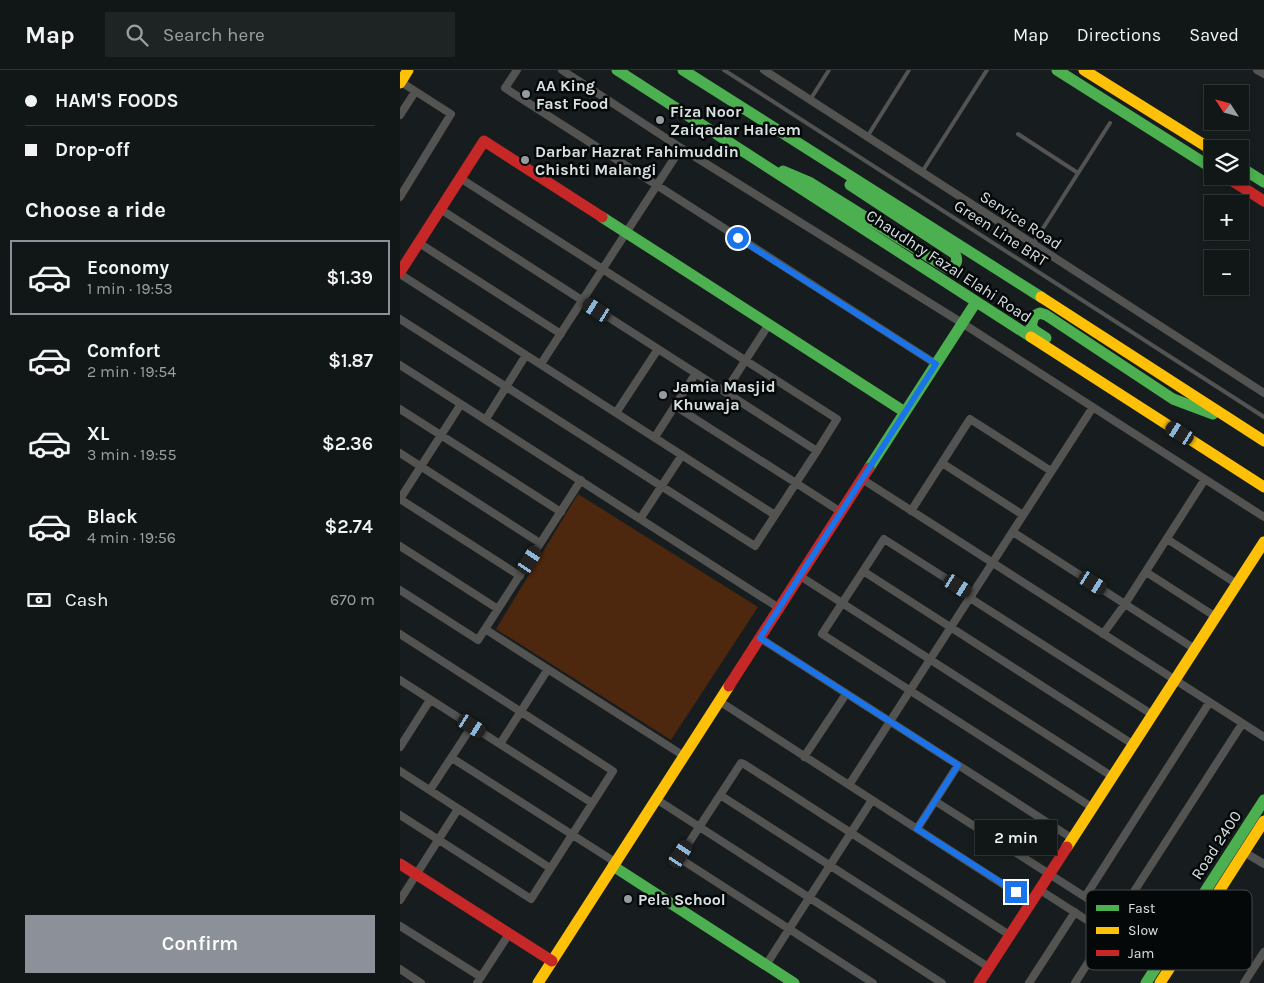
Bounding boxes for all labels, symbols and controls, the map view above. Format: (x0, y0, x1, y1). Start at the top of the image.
search box (105, 12, 455, 57)
text: Map (25, 21, 75, 49)
icon: search (123, 21, 151, 49)
text: Search here (163, 24, 265, 46)
text: Map (1013, 24, 1049, 46)
text: Directions (1077, 24, 1161, 46)
text: Saved (1189, 24, 1239, 46)
place label: AA King Fast Food (536, 76, 609, 113)
north arrow (1204, 85, 1249, 130)
map controls (1204, 85, 1249, 295)
marker: AA King Fast Food (520, 88, 532, 100)
text: HAM'S FOODS (55, 90, 179, 112)
place label: Fiza Noor Zaiqadar Haleem (670, 102, 801, 139)
marker: Fiza Noor Zaiqadar Haleem (654, 114, 666, 126)
text: Drop-off (55, 139, 130, 161)
button: layers (1204, 140, 1249, 185)
place label: Darbar Hazrat Fahimuddin Chishti Malangi (535, 142, 739, 179)
marker: Darbar Hazrat Fahimuddin Chishti Malangi (519, 154, 531, 166)
street label: Service Road (977, 187, 1065, 253)
button: + (1204, 195, 1249, 240)
street label: Green Line BRT (951, 196, 1051, 270)
text: Choose a ride (25, 197, 166, 223)
street label: Chaudhry Fazal Elahi Road (863, 205, 1035, 327)
route start (727, 227, 749, 249)
button: − (1204, 250, 1249, 295)
icon: car (27, 255, 72, 300)
text: Economy (87, 257, 169, 279)
text: $1.39 (327, 267, 373, 289)
text: 1 min · 19:53 (87, 279, 173, 298)
car (580, 296, 613, 324)
icon: car (27, 338, 72, 383)
text: Comfort (87, 340, 161, 362)
text: $1.87 (328, 350, 373, 372)
text: 2 min · 19:54 (87, 362, 176, 381)
place label: Jamia Masjid Khuwaja (673, 377, 776, 414)
marker: Jamia Masjid Khuwaja (657, 389, 669, 401)
car (1163, 419, 1196, 447)
icon: car (27, 421, 72, 466)
text: XL (87, 423, 109, 445)
text: $2.36 (322, 433, 373, 455)
text: 3 min · 19:55 (87, 445, 176, 464)
icon: car (27, 504, 72, 549)
text: Black (87, 506, 138, 528)
text: $2.74 (325, 516, 373, 538)
text: 4 min · 19:56 (87, 528, 176, 547)
car (515, 543, 544, 577)
car (1076, 569, 1109, 597)
car (941, 572, 974, 600)
icon: cash (25, 586, 53, 614)
text: Cash (65, 589, 109, 611)
text: 670 m (330, 590, 375, 609)
car (455, 712, 488, 740)
street label: Road 2400 (1187, 807, 1245, 883)
callout: 2 min (975, 820, 1057, 854)
text: 2 min (994, 828, 1038, 847)
car (666, 837, 695, 871)
route end (1005, 881, 1027, 903)
place label: Pela School (638, 890, 726, 909)
legend (1086, 890, 1252, 970)
marker: Pela School (622, 893, 634, 905)
text: Fast (1128, 900, 1155, 917)
button: Confirm (25, 915, 375, 973)
text: Slow (1128, 922, 1158, 939)
text: Jam (1128, 945, 1154, 962)

